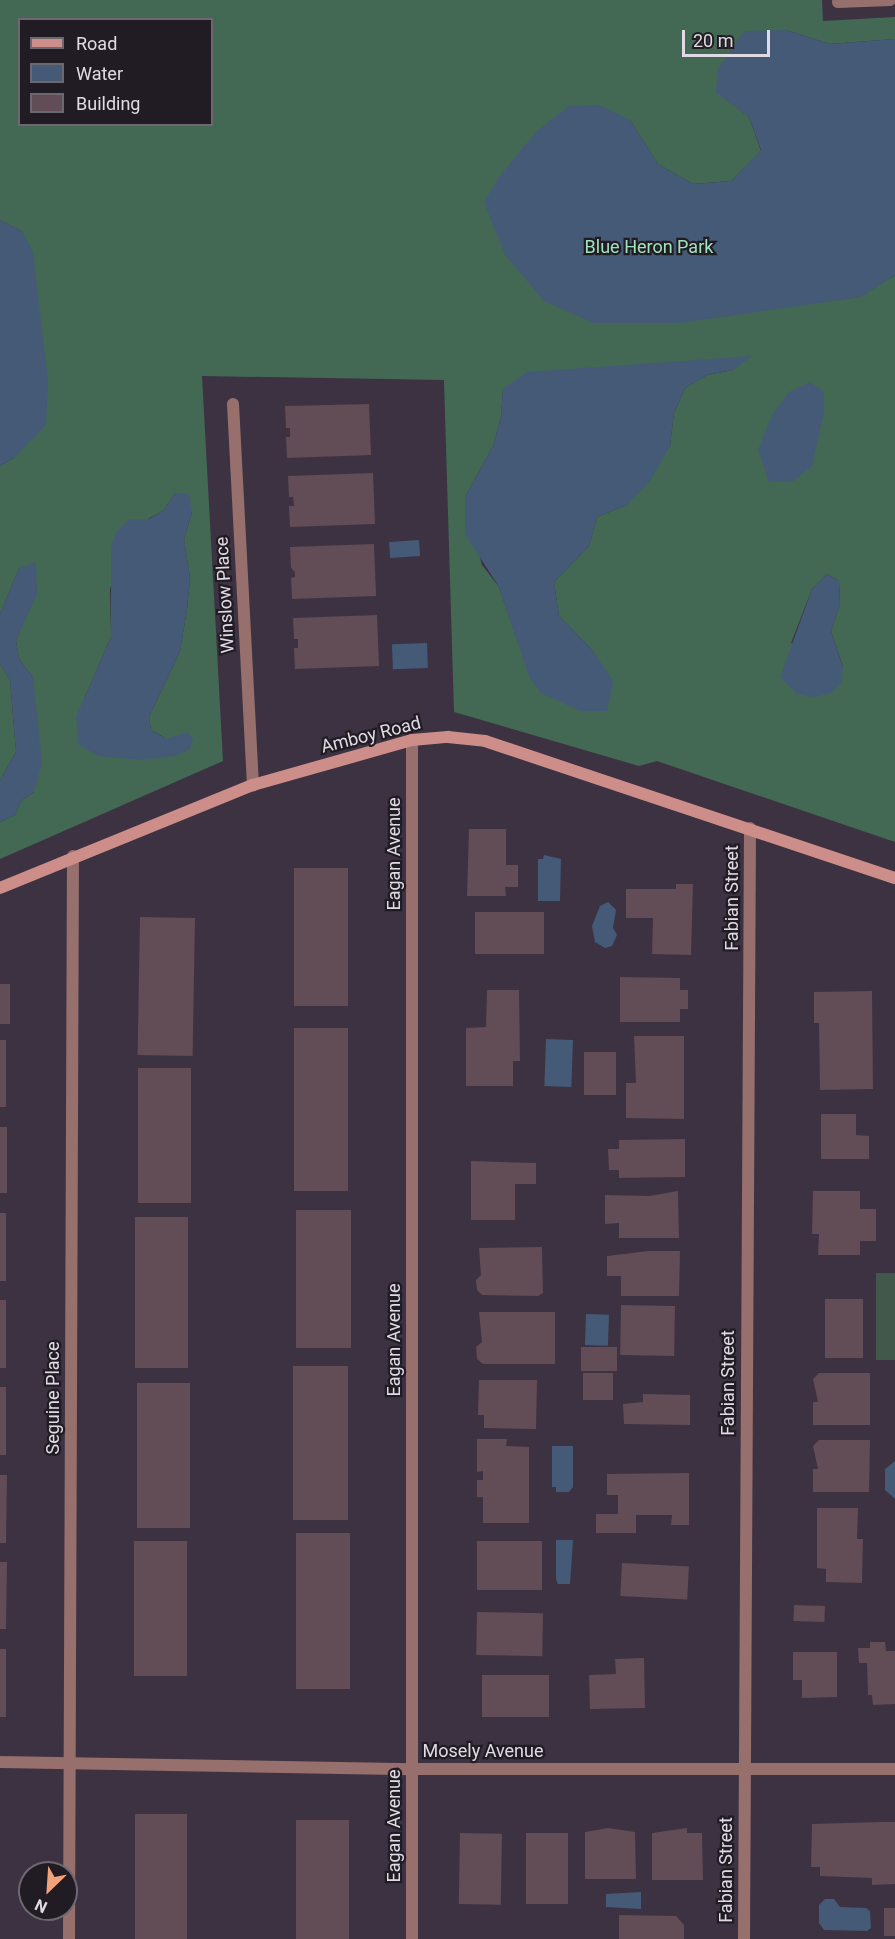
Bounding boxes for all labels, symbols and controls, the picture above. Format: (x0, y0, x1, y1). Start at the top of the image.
legend (18, 18, 213, 126)
scale bar (685, 18, 774, 56)
text: 20 m (693, 30, 733, 51)
text: Road (76, 33, 117, 54)
text: Water (76, 63, 123, 84)
text: Building (76, 93, 140, 114)
park label: Blue Heron Park (585, 236, 713, 258)
street label: Winslow Place (211, 536, 239, 654)
street label: Amboy Road (319, 712, 423, 758)
street label: Eagan Avenue (383, 797, 405, 911)
street label: Fabian Street (721, 845, 743, 951)
street label: Eagan Avenue (383, 1283, 405, 1397)
street label: Fabian Street (717, 1330, 739, 1436)
street label: Seguine Place (42, 1341, 64, 1455)
street label: Mosely Avenue (422, 1740, 544, 1762)
street label: Eagan Avenue (383, 1769, 405, 1883)
street label: Fabian Street (715, 1817, 737, 1923)
north arrow (18, 1861, 78, 1921)
text: N (32, 1895, 50, 1917)

